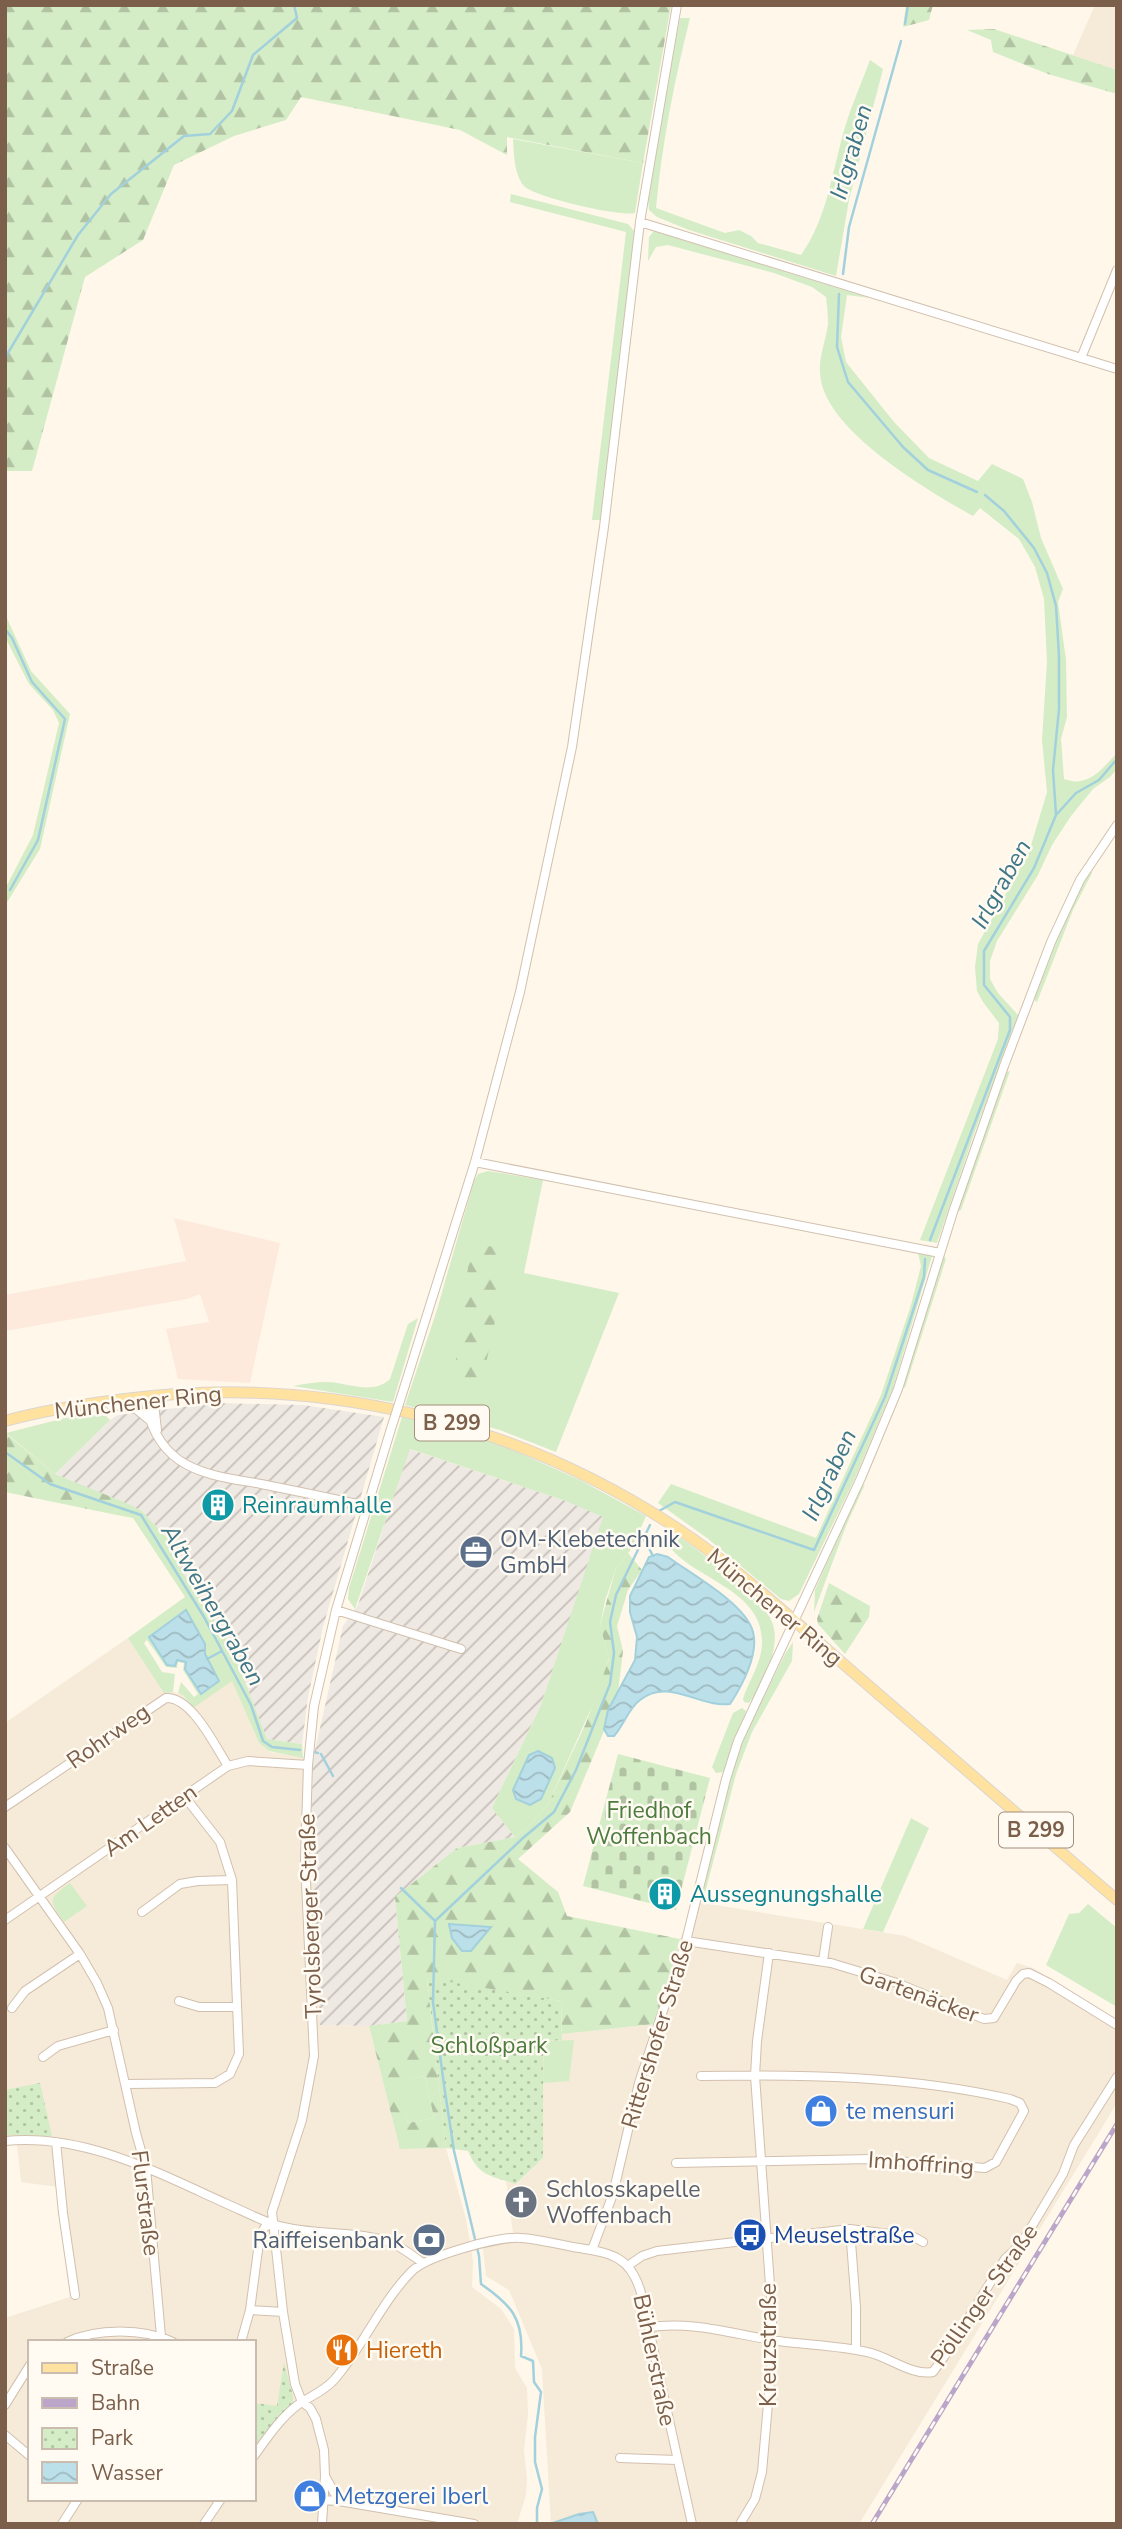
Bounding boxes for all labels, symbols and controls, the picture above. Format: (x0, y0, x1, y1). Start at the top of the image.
water label: Irlgraben (822, 101, 880, 203)
water label: Irlgraben (963, 834, 1039, 934)
street label: Münchener Ring (53, 1378, 223, 1427)
road number: B 299 (415, 1406, 489, 1440)
water label: Irlgraben (794, 1424, 864, 1526)
building icon: Reinraumhalle (199, 1486, 237, 1524)
place label: Reinraumhalle (242, 1490, 392, 1521)
water label: Altweihergraben (153, 1517, 272, 1692)
place label: OM-Klebetechnik GmbH (500, 1524, 680, 1581)
office icon: OM-Klebetechnik GmbH (457, 1533, 495, 1571)
street label: Münchener Ring (700, 1541, 849, 1673)
street label: Rohrweg (61, 1697, 156, 1776)
street label: Am Letten (97, 1777, 203, 1864)
park label: Friedhof Woffenbach (586, 1795, 712, 1852)
road number: B 299 (999, 1812, 1073, 1848)
street label: Tyrolsberger Straße (291, 1813, 330, 2019)
building icon: Aussegnungshalle (646, 1875, 684, 1913)
place label: Aussegnungshalle (690, 1879, 882, 1910)
street label: Rittershofer Straße (614, 1936, 701, 2132)
street label: Gartenäcker (855, 1958, 984, 2031)
park label: Schloßpark (431, 2030, 548, 2061)
shop icon: te mensuri (802, 2092, 840, 2130)
place label: te mensuri (846, 2096, 955, 2127)
street label: Imhoffring (867, 2144, 975, 2183)
street label: Flurstraße (124, 2149, 167, 2258)
place label: Schlosskapelle Woffenbach (546, 2174, 700, 2231)
church icon: Schlosskapelle Woffenbach (502, 2183, 540, 2221)
bus stop icon: Meuselstraße (731, 2216, 769, 2254)
street label: Pöllinger Straße (924, 2218, 1045, 2373)
place label: Meuselstraße (774, 2220, 914, 2251)
bank icon: Raiffeisenbank (410, 2221, 448, 2259)
place label: Raiffeisenbank (252, 2225, 404, 2256)
street label: Kreuzstraße (753, 2283, 784, 2407)
street label: Bühlerstraße (625, 2291, 684, 2429)
restaurant icon: Hiereth (323, 2331, 361, 2369)
place label: Hiereth (366, 2335, 443, 2366)
legend (28, 2340, 256, 2501)
text: Straße (91, 2354, 154, 2382)
text: Bahn (91, 2389, 140, 2417)
text: Park (91, 2424, 133, 2452)
text: Wasser (91, 2459, 163, 2487)
shop icon: Metzgerei Iberl (291, 2477, 329, 2515)
place label: Metzgerei Iberl (334, 2481, 488, 2512)

